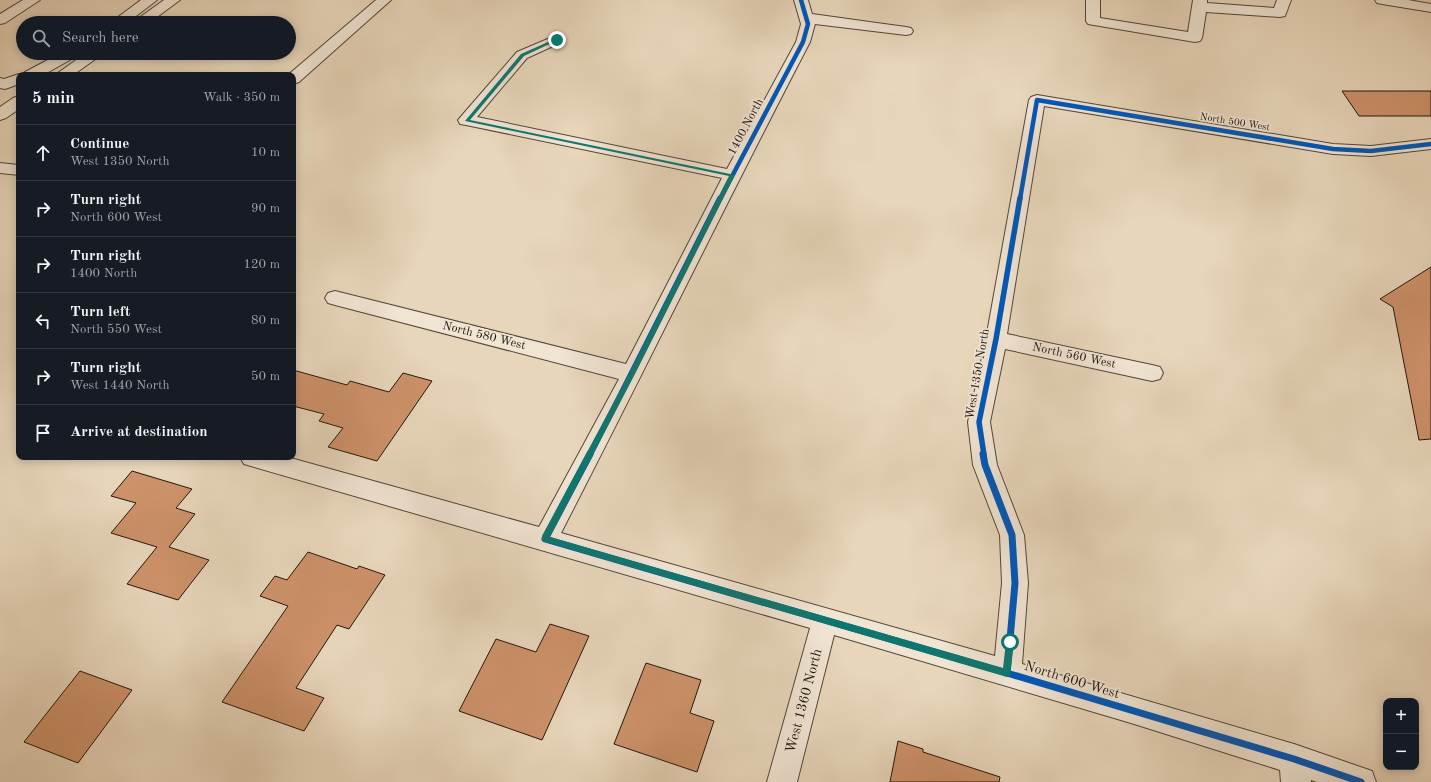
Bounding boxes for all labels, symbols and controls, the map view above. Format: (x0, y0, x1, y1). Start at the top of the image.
search box (16, 16, 296, 60)
icon: search (30, 27, 52, 49)
text: Search here (62, 31, 139, 46)
route end (548, 31, 566, 49)
text: 5 min (32, 90, 75, 107)
text: Walk · 350 m (203, 91, 280, 104)
street label: 1400 North (726, 96, 766, 157)
street label: North 500 West (1199, 112, 1271, 133)
text: Continue (70, 137, 129, 152)
icon: ahead (32, 142, 54, 164)
text: 10 m (251, 146, 280, 159)
text: West 1350 North (70, 155, 170, 168)
text: Turn right (70, 193, 141, 208)
icon: right (32, 198, 54, 220)
text: 90 m (251, 202, 280, 215)
text: North 600 West (70, 211, 162, 224)
text: Turn right (70, 249, 141, 264)
icon: right (32, 254, 54, 276)
text: 120 m (243, 258, 280, 271)
text: 1400 North (70, 267, 137, 280)
text: Turn left (70, 305, 130, 320)
icon: left (32, 310, 54, 332)
text: 80 m (251, 314, 280, 327)
street label: North 580 West (441, 319, 527, 352)
text: North 550 West (70, 323, 162, 336)
street label: West 1350 North (963, 327, 992, 420)
street label: North 560 West (1031, 340, 1117, 371)
text: Turn right (70, 361, 141, 376)
icon: right (32, 366, 54, 388)
text: 50 m (251, 370, 280, 383)
text: West 1440 North (70, 379, 170, 392)
icon: arrive (32, 422, 54, 444)
text: Arrive at destination (70, 425, 208, 440)
route start (1001, 633, 1019, 651)
street label: West 1360 North (783, 647, 825, 755)
street label: North 600 West (1023, 659, 1122, 701)
map controls (1383, 698, 1419, 770)
button: + (1383, 698, 1419, 734)
button: − (1383, 734, 1419, 770)

